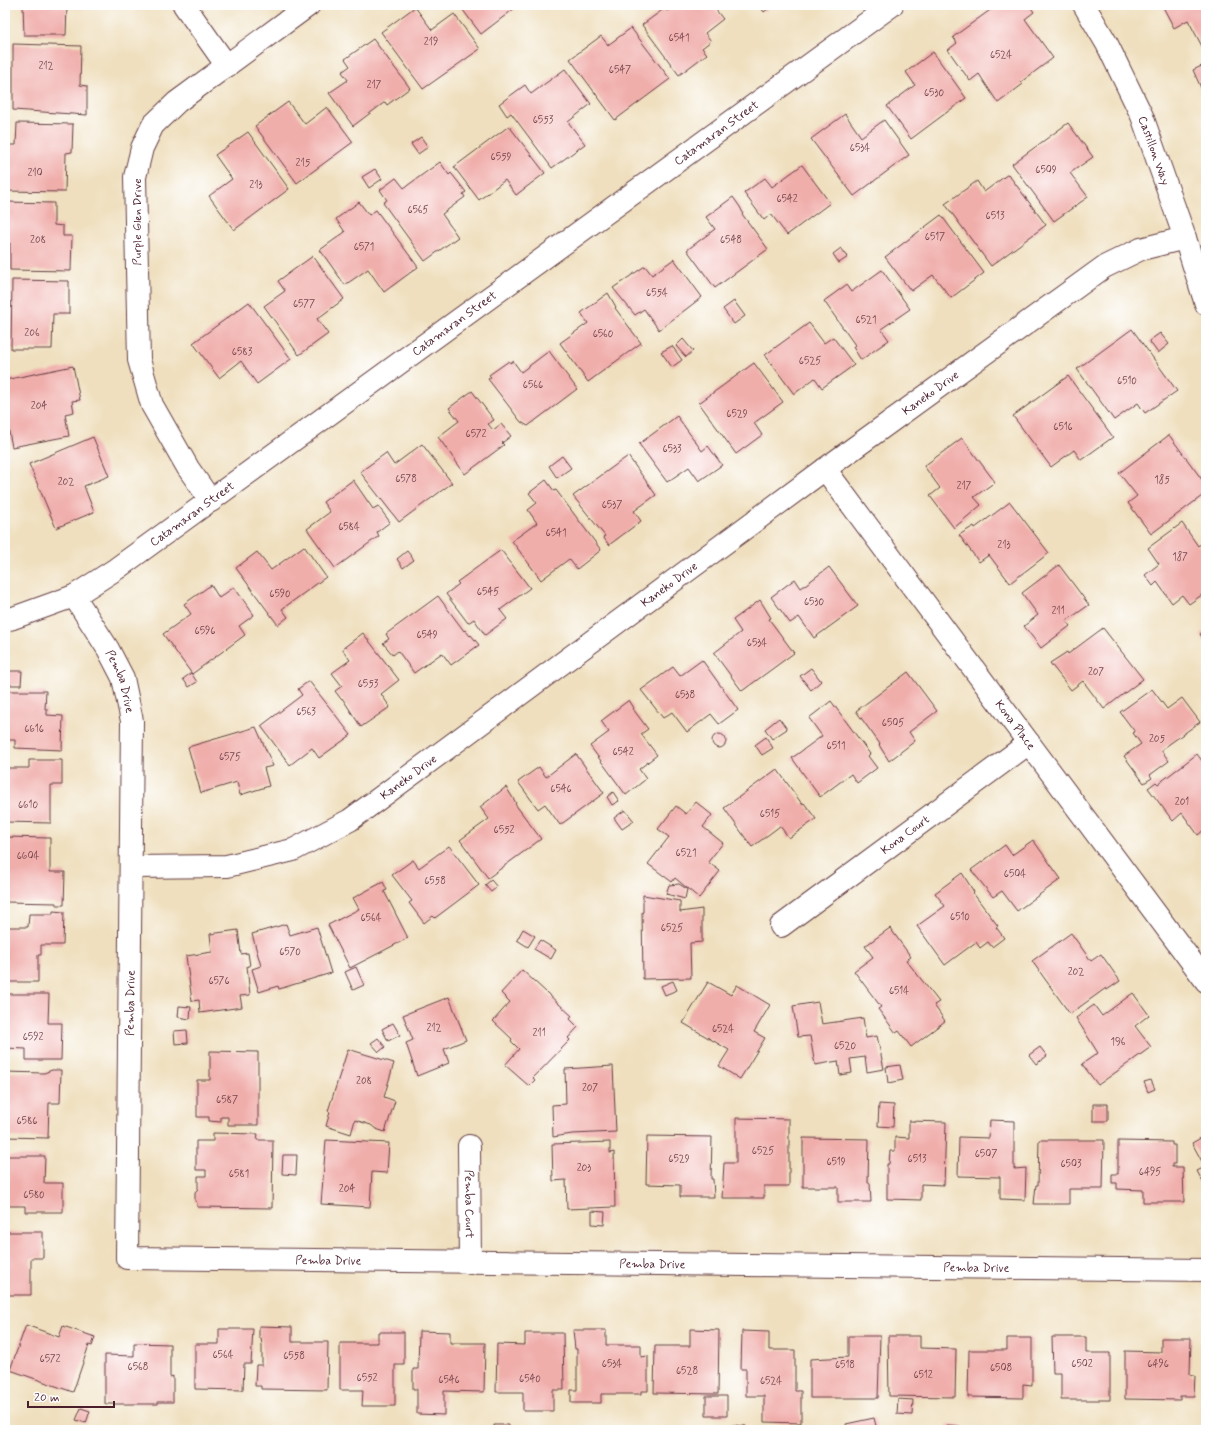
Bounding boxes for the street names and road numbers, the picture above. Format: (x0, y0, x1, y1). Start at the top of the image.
street label: Catamaran Street (671, 97, 763, 170)
street label: Castillon Way (1134, 114, 1173, 188)
street label: Purple Glen Drive (130, 178, 146, 266)
street label: Catamaran Street (409, 288, 500, 360)
street label: Kaneko Drive (899, 367, 963, 420)
street label: Catamaran Street (147, 478, 238, 551)
street label: Kaneko Drive (638, 559, 701, 611)
street label: Pemba Drive (101, 648, 137, 715)
street label: Kona Place (991, 697, 1039, 754)
street label: Kaneko Drive (377, 751, 441, 804)
street label: Kona Court (878, 812, 933, 859)
street label: Pemba Drive (122, 970, 140, 1036)
street label: Pemba Court (460, 1170, 477, 1239)
street label: Pemba Drive (295, 1253, 362, 1270)
street label: Pemba Drive (619, 1256, 686, 1273)
street label: Pemba Drive (943, 1260, 1010, 1277)

